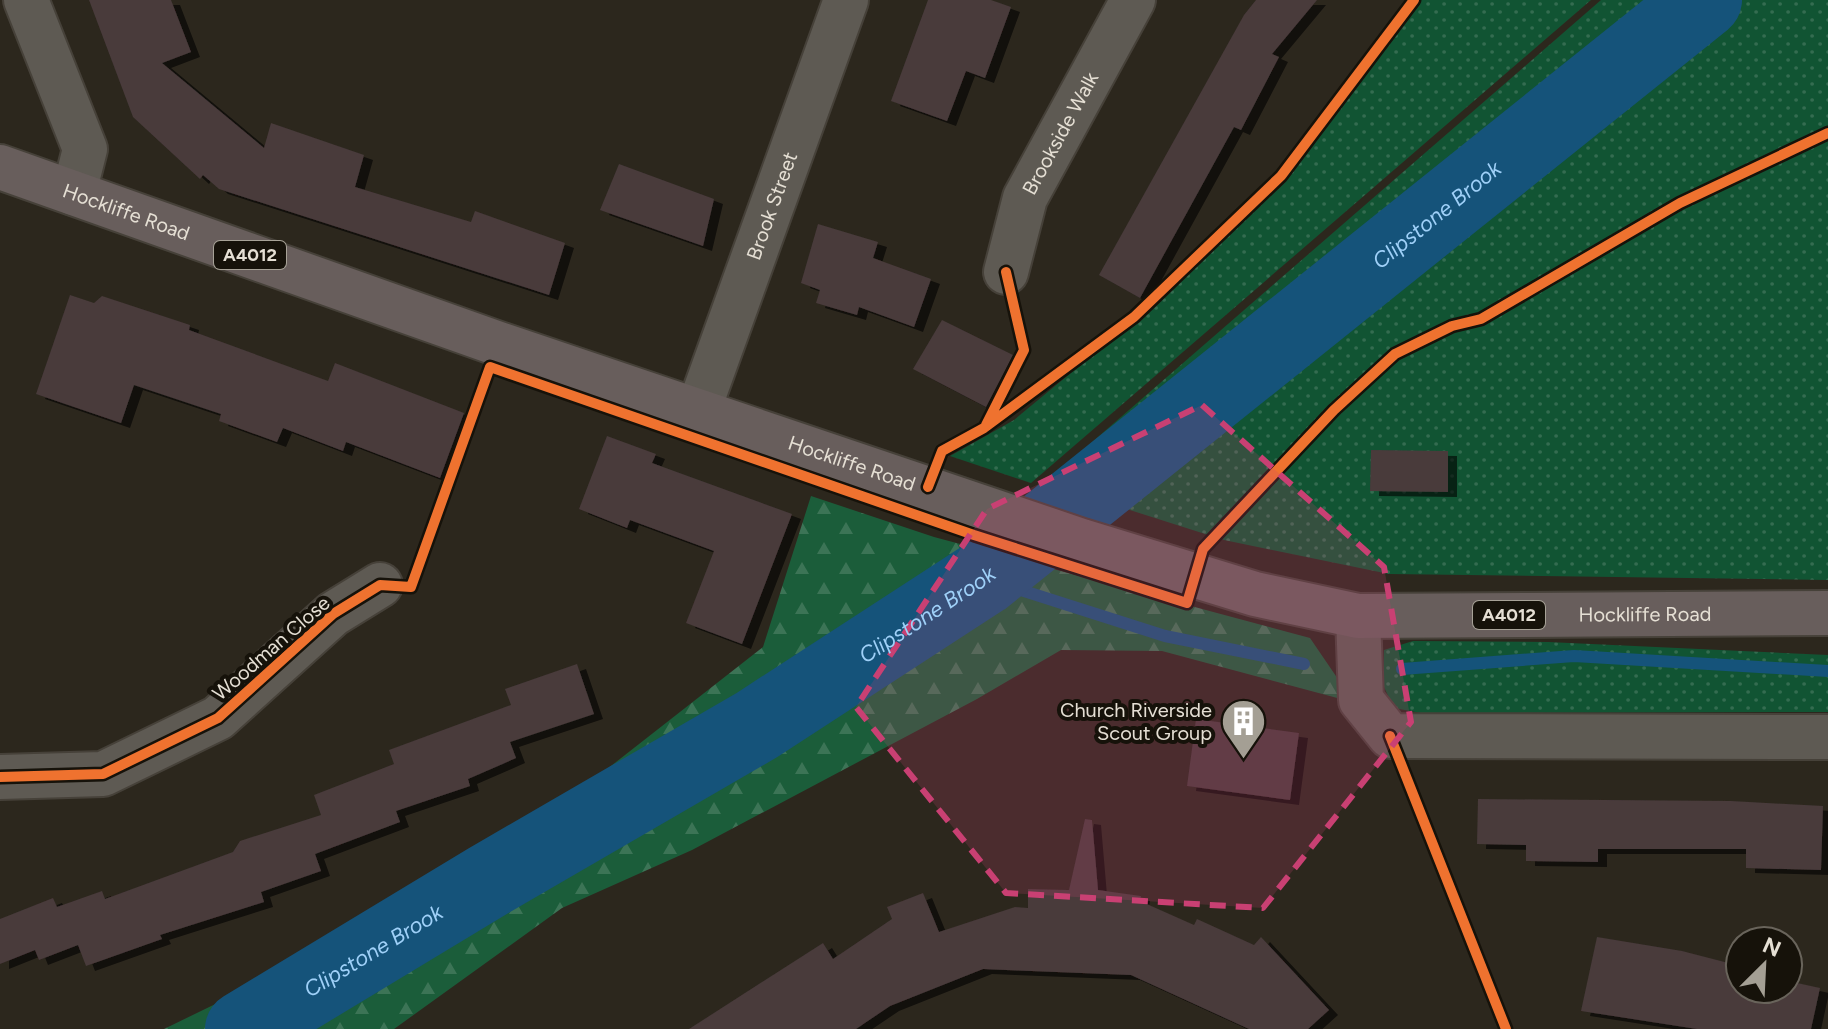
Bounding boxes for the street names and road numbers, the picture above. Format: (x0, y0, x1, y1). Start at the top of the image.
street label: Brookside Walk (1017, 68, 1104, 199)
street label: Brook Street (741, 149, 802, 263)
street label: Hockliffe Road (60, 178, 193, 245)
road number: A4012 (214, 241, 286, 269)
street label: Hockliffe Road (785, 431, 919, 496)
street label: Woodman Close (208, 591, 335, 705)
road number: A4012 (1473, 601, 1545, 629)
street label: Hockliffe Road (1578, 602, 1711, 627)

